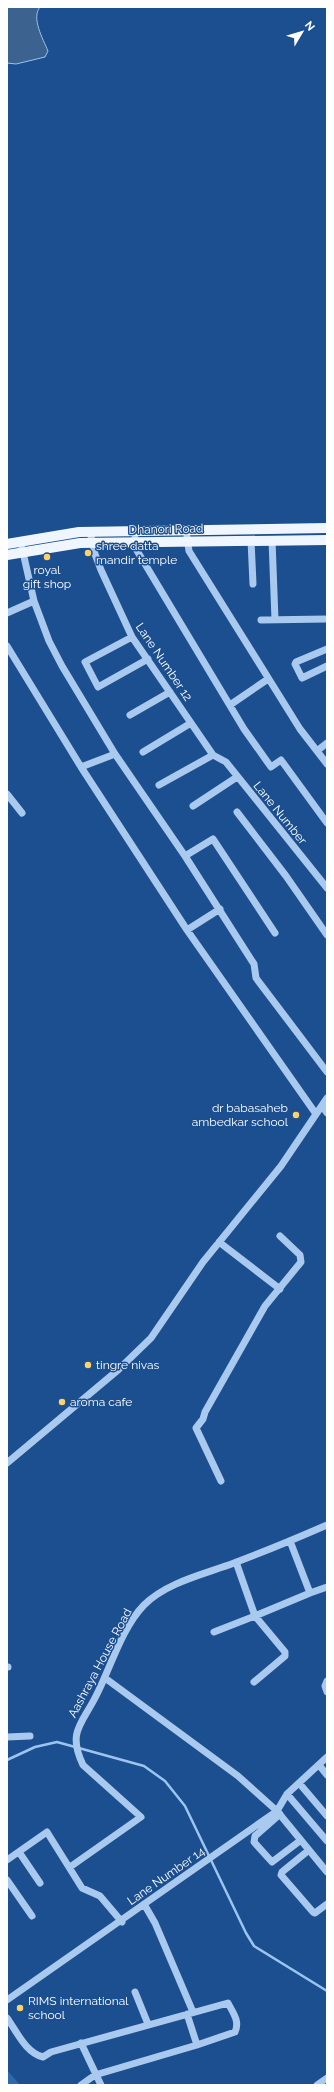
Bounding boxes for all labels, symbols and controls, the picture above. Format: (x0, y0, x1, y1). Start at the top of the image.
north arrow (282, 12, 322, 52)
text: N (302, 19, 317, 33)
street label: Dhanori Road (128, 521, 204, 537)
place label: shree datta mandir temple (96, 539, 177, 567)
marker: shree datta mandir temple (83, 548, 93, 558)
marker: royal gift shop (42, 552, 52, 562)
place label: royal gift shop (23, 563, 71, 591)
street label: Lane Number 12 (133, 620, 195, 704)
street label: Lane Number (250, 779, 310, 848)
place label: dr babasaheb ambedkar school (192, 1101, 289, 1129)
marker: dr babasaheb ambedkar school (291, 1110, 301, 1120)
place label: tingre nivas (96, 1358, 160, 1372)
marker: tingre nivas (83, 1360, 93, 1370)
place label: aroma cafe (70, 1395, 132, 1409)
marker: aroma cafe (57, 1397, 67, 1407)
street label: Aashraya House Road (65, 1606, 135, 1720)
street label: Lane Number 14 (125, 1844, 208, 1908)
place label: RIMS international school (28, 1994, 129, 2022)
marker: RIMS international school (15, 2003, 25, 2013)

